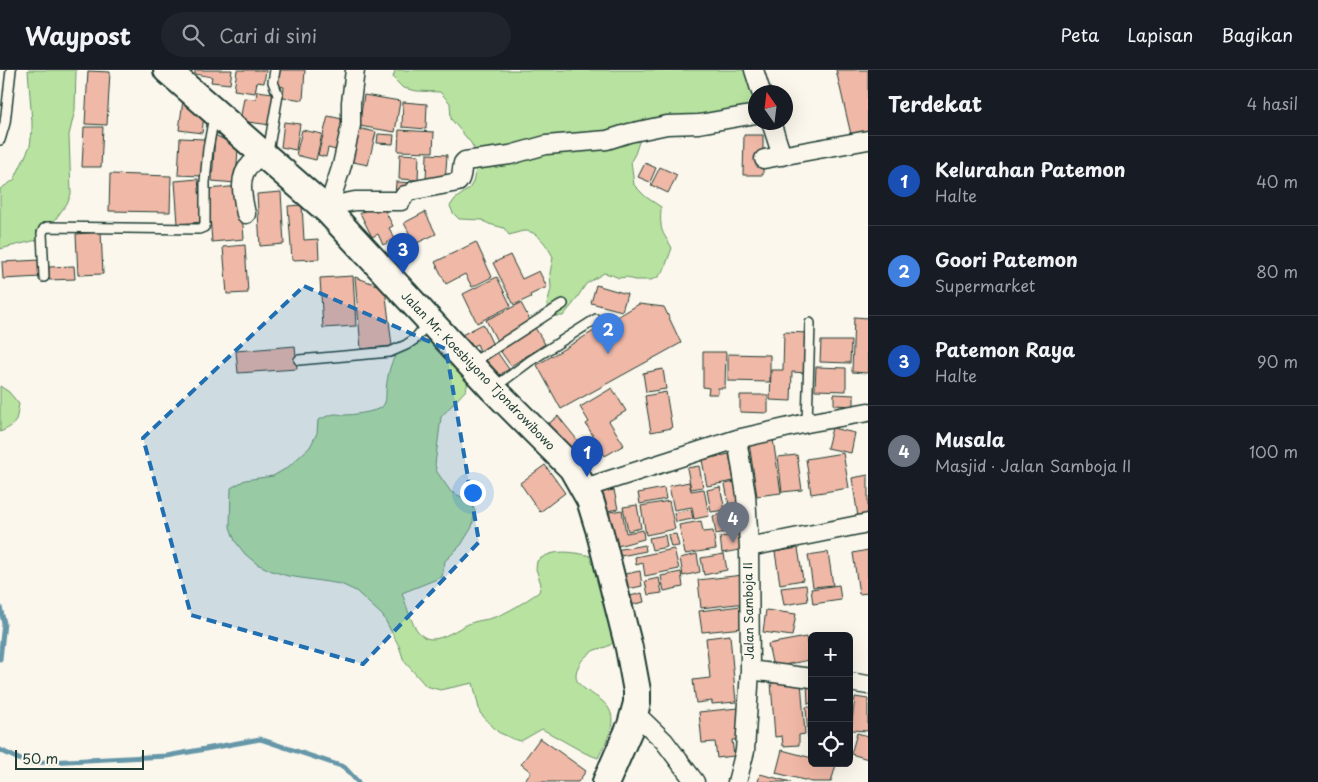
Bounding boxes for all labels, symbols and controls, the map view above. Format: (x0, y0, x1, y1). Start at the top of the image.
search box (161, 12, 511, 57)
text: Waypost (25, 17, 131, 53)
icon: search (179, 21, 207, 49)
text: Cari di sini (219, 21, 317, 49)
text: Peta (1061, 21, 1099, 48)
text: Lapisan (1127, 21, 1193, 48)
text: Bagikan (1221, 21, 1293, 48)
north arrow (748, 85, 793, 130)
text: Terdekat (888, 87, 982, 119)
text: 4 hasil (1247, 91, 1298, 115)
text: Kelurahan Patemon (935, 155, 1125, 183)
text: 1 (900, 169, 908, 193)
text: 40 m (1256, 169, 1298, 193)
text: Halte (935, 183, 977, 207)
pin: 3 (387, 233, 419, 274)
text: Goori Patemon (935, 245, 1078, 273)
text: 2 (898, 259, 910, 283)
text: 80 m (1256, 259, 1298, 283)
text: Supermarket (935, 273, 1035, 297)
street label: Jalan Mr. Koesbiyono Tjondrowibowo (398, 287, 560, 454)
pin: 2 (592, 313, 624, 354)
text: Patemon Raya (935, 335, 1075, 363)
text: 3 (899, 349, 909, 373)
text: 90 m (1257, 349, 1298, 373)
text: Halte (935, 363, 977, 387)
text: Musala (935, 425, 1005, 453)
pin: 1 (571, 436, 603, 477)
text: 4 (899, 439, 909, 463)
text: 100 m (1249, 439, 1298, 463)
text: Masjid · Jalan Samboja II (935, 453, 1131, 477)
your location (460, 480, 486, 506)
pin: 4 (717, 502, 749, 543)
street label: Jalan Samboja II (738, 562, 758, 660)
map controls (808, 632, 853, 767)
button: + (808, 632, 853, 677)
button: − (808, 677, 853, 722)
button: locate (808, 722, 853, 767)
scale bar (15, 747, 144, 770)
text: 50 m (22, 748, 58, 769)

